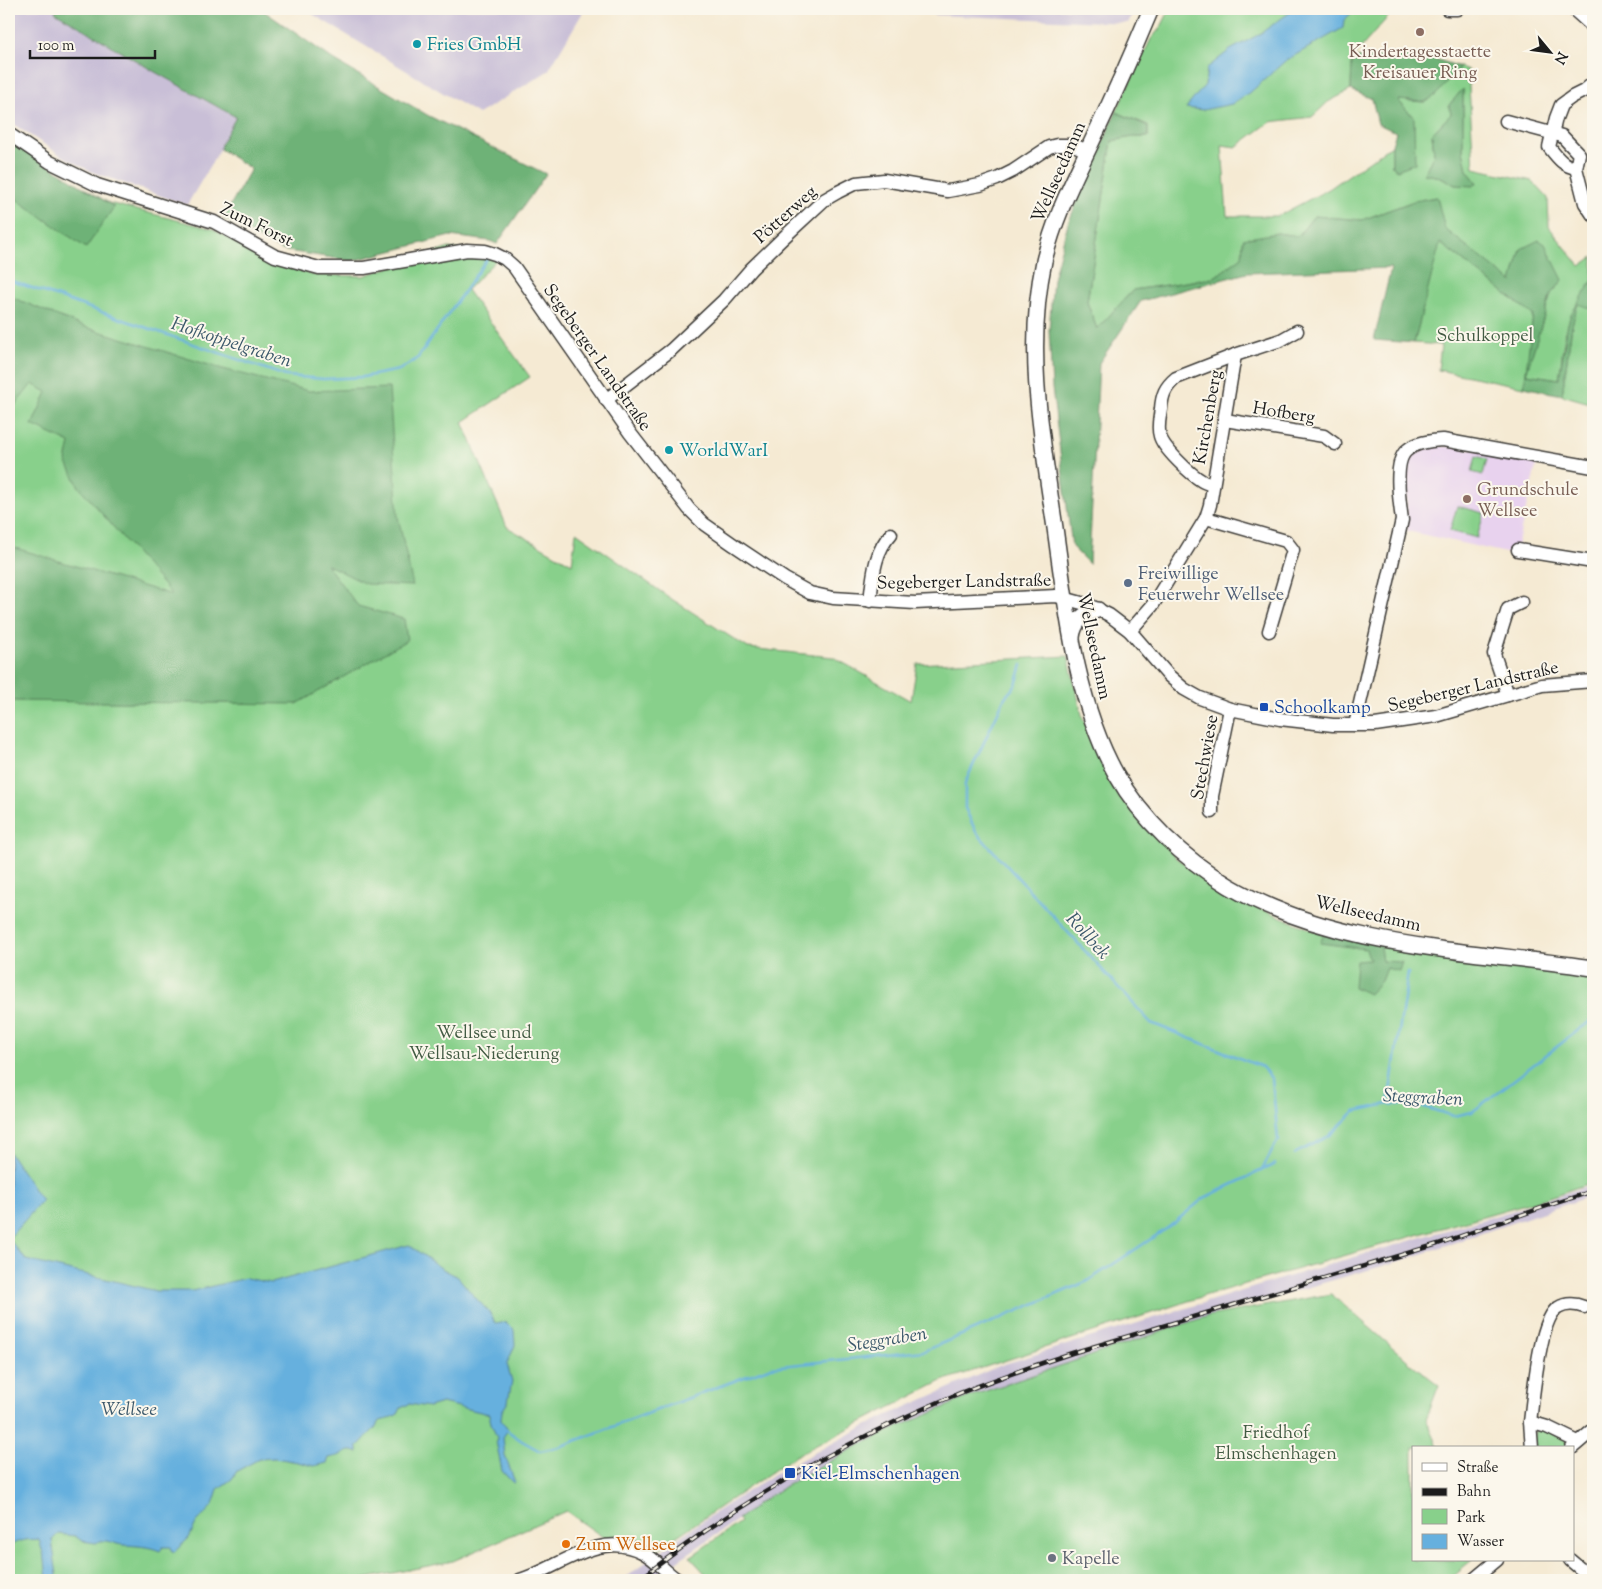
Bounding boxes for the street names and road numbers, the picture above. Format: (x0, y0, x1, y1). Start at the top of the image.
street label: Wellseedamm (1026, 118, 1094, 228)
street label: Pötterweg (749, 180, 824, 251)
street label: Zum Forst (215, 197, 297, 255)
street label: Segeberger Landstraße (536, 279, 657, 437)
street label: Kirchenberg (1188, 368, 1230, 467)
street label: Hofberg (1251, 396, 1317, 432)
street label: Segeberger Landstraße (877, 568, 1052, 598)
street label: Wellseedamm (1069, 591, 1117, 702)
street label: Segeberger Landstraße (1385, 656, 1561, 720)
street label: Stechwiese (1186, 713, 1226, 802)
street label: Wellseedamm (1312, 890, 1424, 940)

